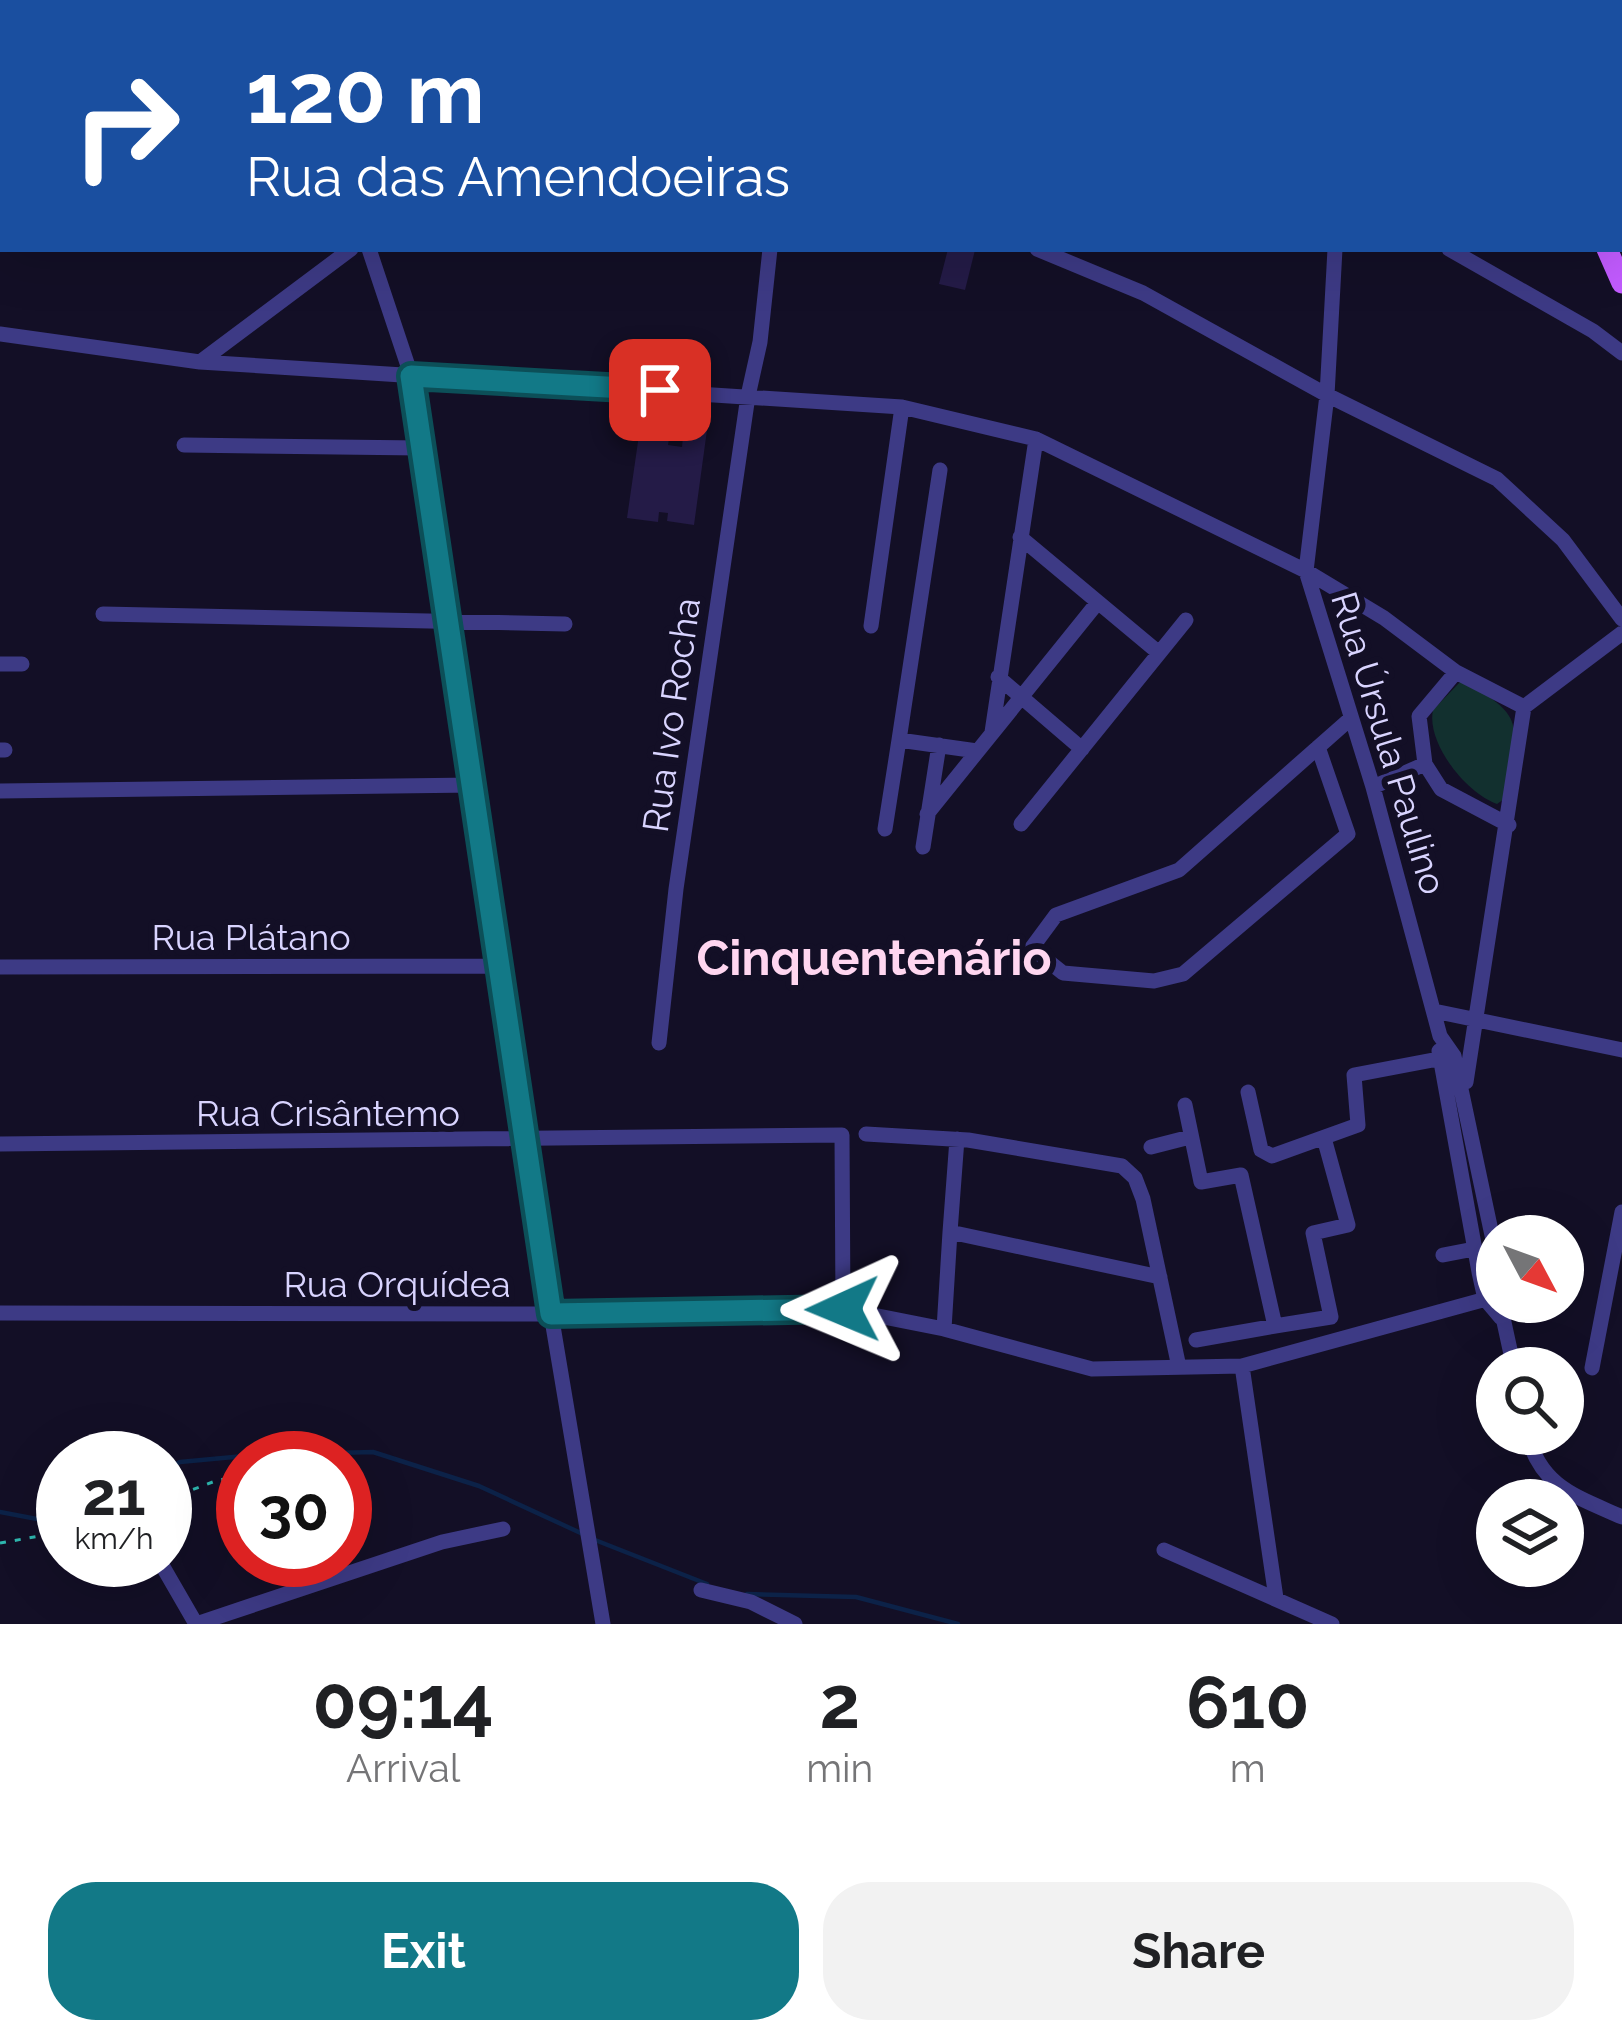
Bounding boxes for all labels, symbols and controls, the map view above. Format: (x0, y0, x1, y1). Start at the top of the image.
text: 120 m (246, 44, 485, 143)
icon: right (48, 48, 204, 204)
text: Rua das Amendoeiras (246, 145, 790, 209)
pin (609, 339, 711, 441)
icon: arrive (627, 357, 693, 423)
street label: Rua Úrsula Paulino (1323, 587, 1455, 899)
street label: Rua Ivo Rocha (634, 595, 708, 835)
street label: Rua Plátano (151, 916, 351, 958)
district label: Cinquentenário (696, 930, 1052, 986)
street label: Rua Crisântemo (196, 1092, 460, 1134)
north arrow (1476, 1215, 1584, 1323)
map controls (1476, 1215, 1584, 1587)
position arrow (780, 1246, 906, 1372)
street label: Rua Orquídea (283, 1263, 511, 1305)
button: search (1476, 1347, 1584, 1455)
speed limit sign: 30 (216, 1431, 372, 1587)
text: 21 (82, 1459, 146, 1529)
button: layers (1476, 1479, 1584, 1587)
text: km/h (74, 1521, 154, 1556)
text: 09:14 (313, 1660, 494, 1745)
text: 2 (819, 1660, 860, 1745)
text: 610 (1186, 1660, 1309, 1745)
text: Arrival (346, 1745, 460, 1791)
text: min (806, 1745, 873, 1791)
text: m (1230, 1745, 1266, 1791)
button: Exit (48, 1882, 799, 2020)
button: Share (823, 1882, 1574, 2020)

